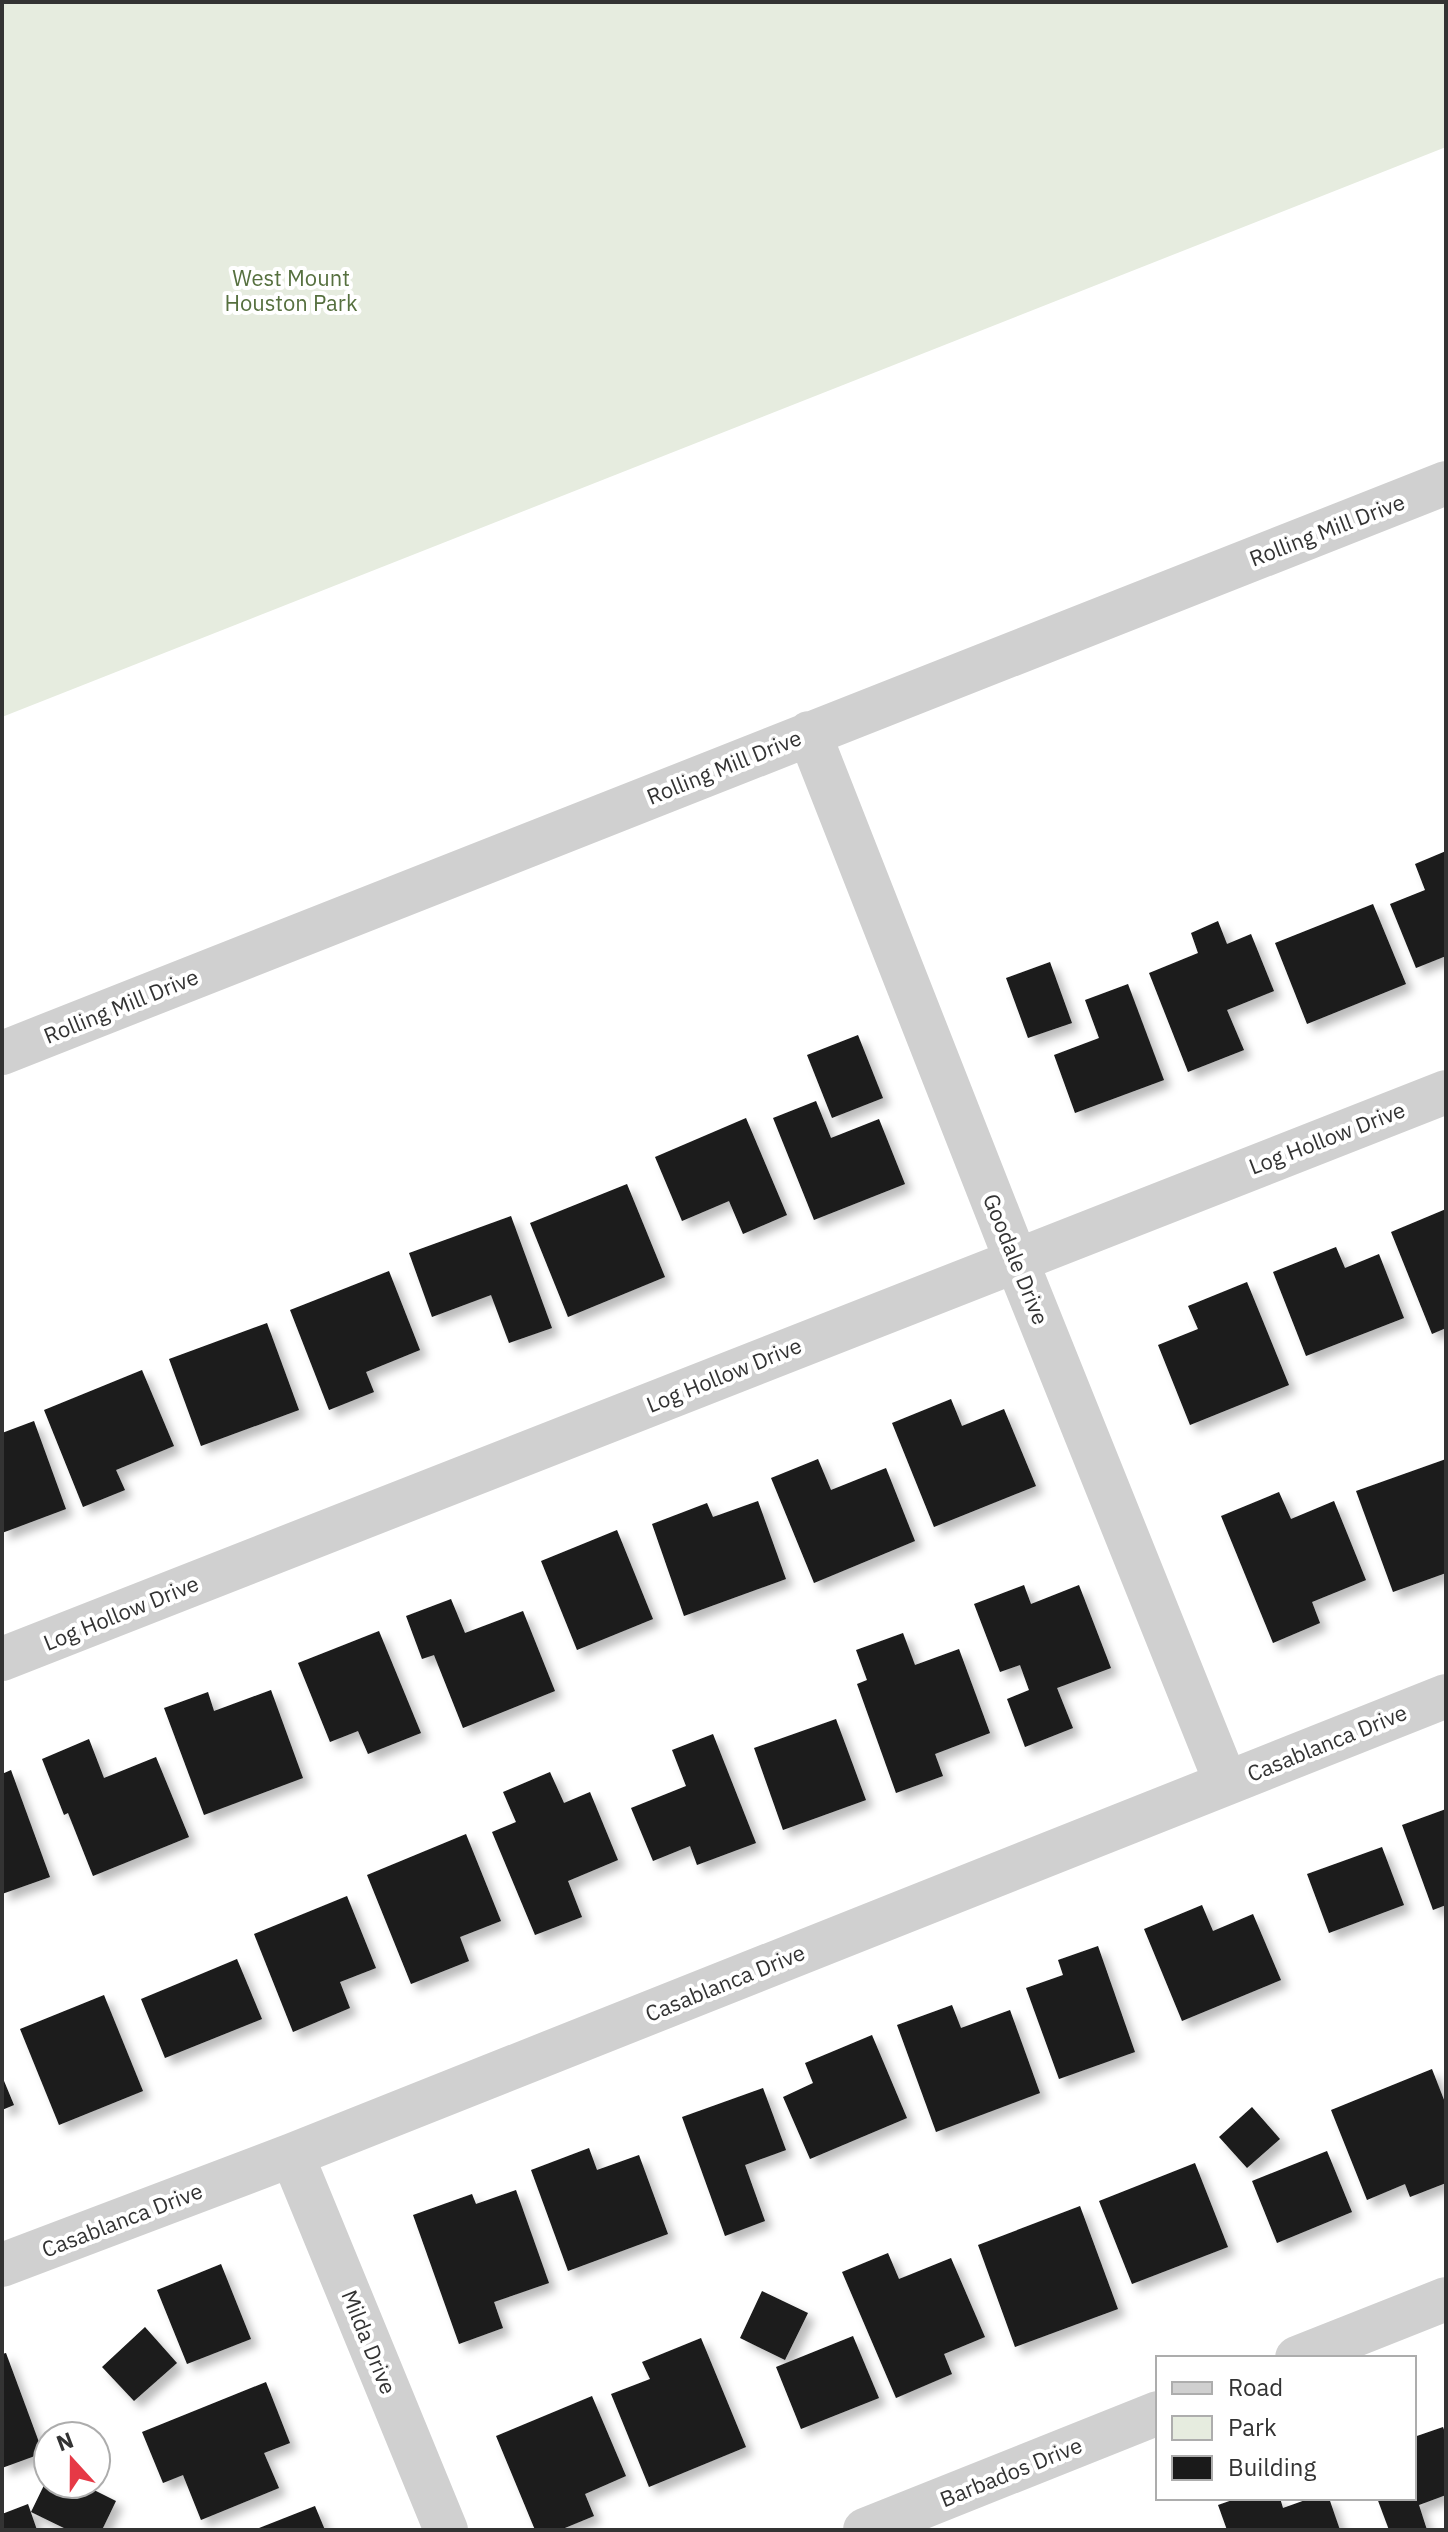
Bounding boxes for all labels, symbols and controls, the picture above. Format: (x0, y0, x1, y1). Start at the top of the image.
park label: West Mount Houston Park (224, 263, 358, 317)
street label: Rolling Mill Drive (1245, 487, 1409, 572)
street label: Rolling Mill Drive (642, 722, 805, 811)
street label: Rolling Mill Drive (39, 961, 202, 1050)
street label: Log Hollow Drive (1245, 1094, 1409, 1181)
street label: Goodale Drive (977, 1189, 1056, 1329)
street label: Log Hollow Drive (642, 1330, 806, 1419)
street label: Log Hollow Drive (39, 1568, 203, 1657)
street label: Casablanca Drive (1243, 1697, 1411, 1788)
street label: Casablanca Drive (641, 1937, 809, 2028)
street label: Casablanca Drive (37, 2176, 206, 2264)
street label: Milda Drive (335, 2285, 404, 2398)
legend (1156, 2356, 1416, 2500)
text: Road (1228, 2371, 1283, 2403)
text: Park (1228, 2411, 1277, 2443)
north arrow (32, 2420, 112, 2500)
text: N (52, 2424, 77, 2457)
street label: Barbados Drive (935, 2430, 1086, 2513)
text: Building (1228, 2451, 1316, 2483)

